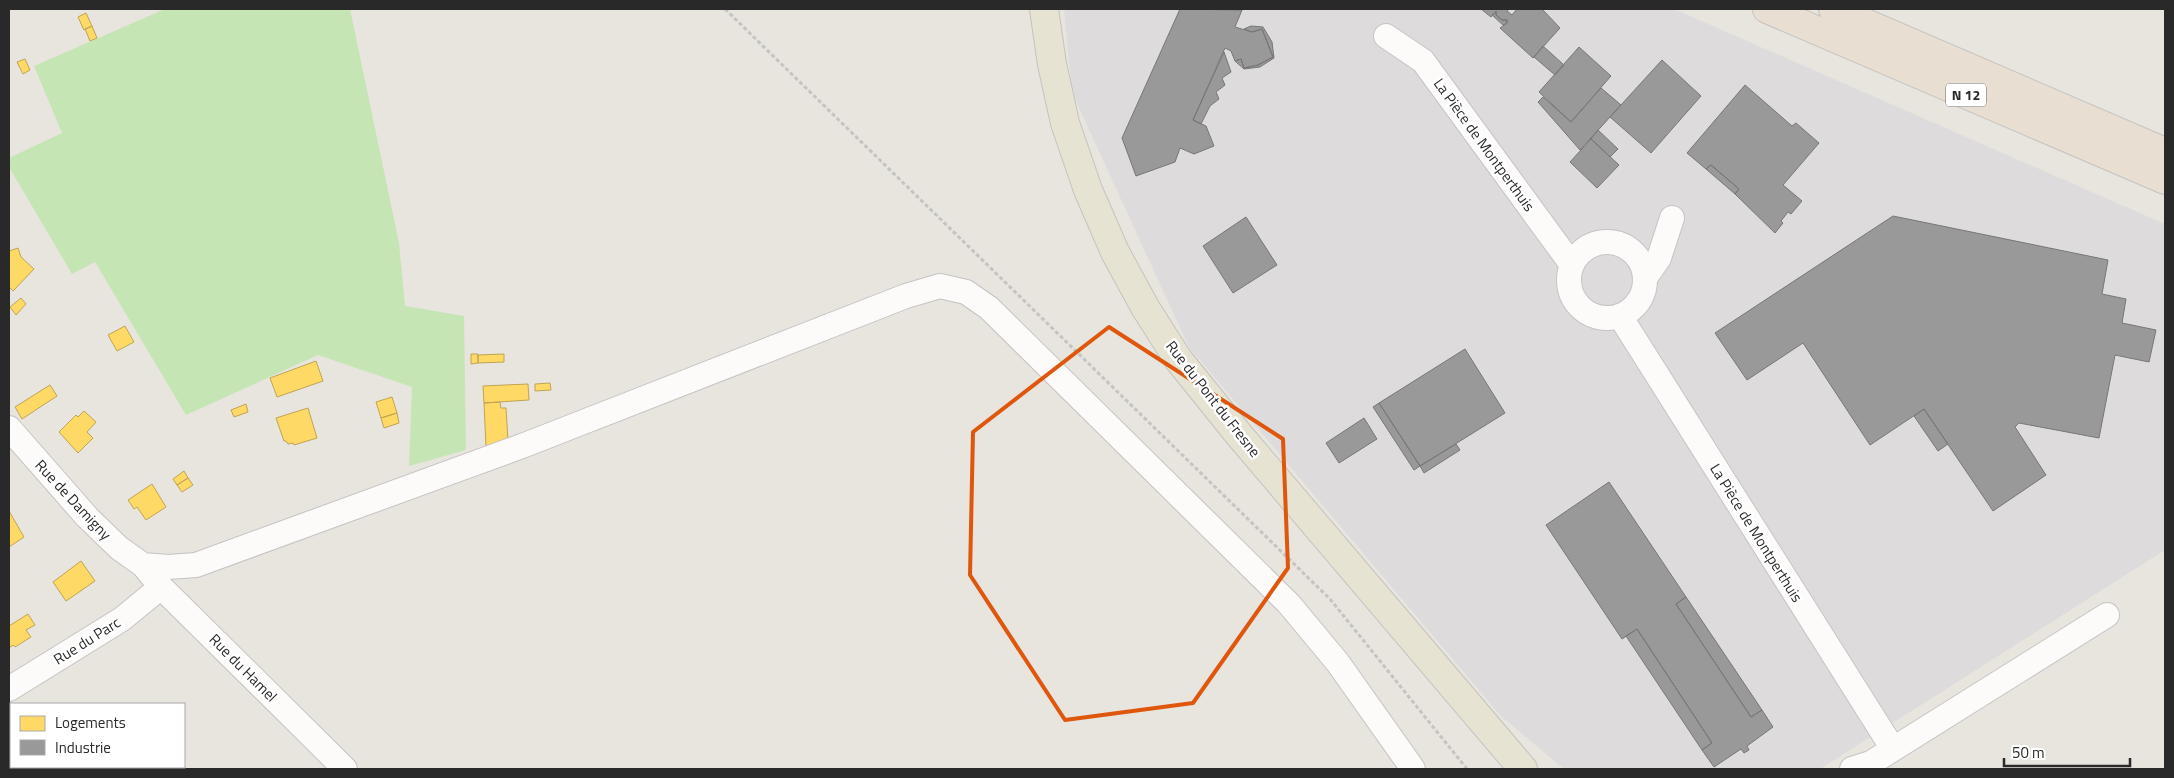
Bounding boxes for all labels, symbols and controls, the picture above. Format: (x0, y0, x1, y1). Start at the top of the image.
street label: La Pièce de Montperthuis (1428, 73, 1541, 216)
road number: N 12 (1946, 84, 1986, 106)
street label: Rue du Pont du Fresne (1160, 335, 1266, 462)
street label: Rue de Damigny (30, 454, 117, 545)
street label: La Pièce de Montperthuis (1704, 459, 1809, 607)
street label: Rue du Parc (49, 611, 125, 670)
street label: Rue du Hamel (204, 628, 283, 707)
legend (10, 703, 185, 768)
text: Logements (55, 711, 126, 734)
text: Industrie (55, 736, 111, 759)
scale bar (2004, 736, 2130, 768)
text: 50 m (2012, 741, 2045, 764)

